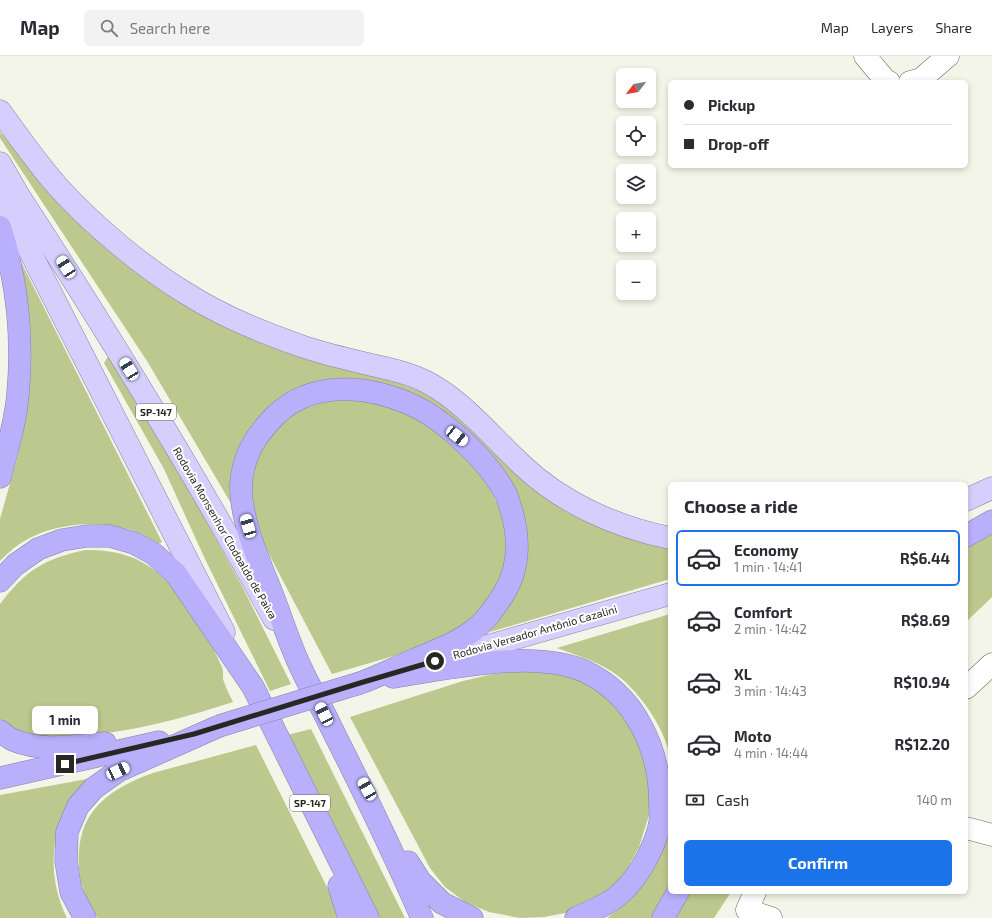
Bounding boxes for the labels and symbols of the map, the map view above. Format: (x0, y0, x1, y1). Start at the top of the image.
north arrow (616, 68, 656, 108)
car (54, 254, 78, 280)
car (118, 356, 140, 382)
road number: SP-147 (136, 404, 176, 420)
car (444, 424, 470, 448)
street label: Rodovia Monsenhor Clodoaldo de Paiva (171, 444, 280, 621)
car (239, 513, 257, 539)
street label: Rodovia Vereador Antônio Cazalini (451, 602, 618, 661)
route start (426, 652, 444, 670)
car (313, 701, 335, 727)
callout: 1 min (32, 706, 98, 734)
route end (56, 755, 74, 773)
car (105, 760, 131, 782)
car (356, 776, 378, 802)
road number: SP-147 (290, 795, 330, 811)

